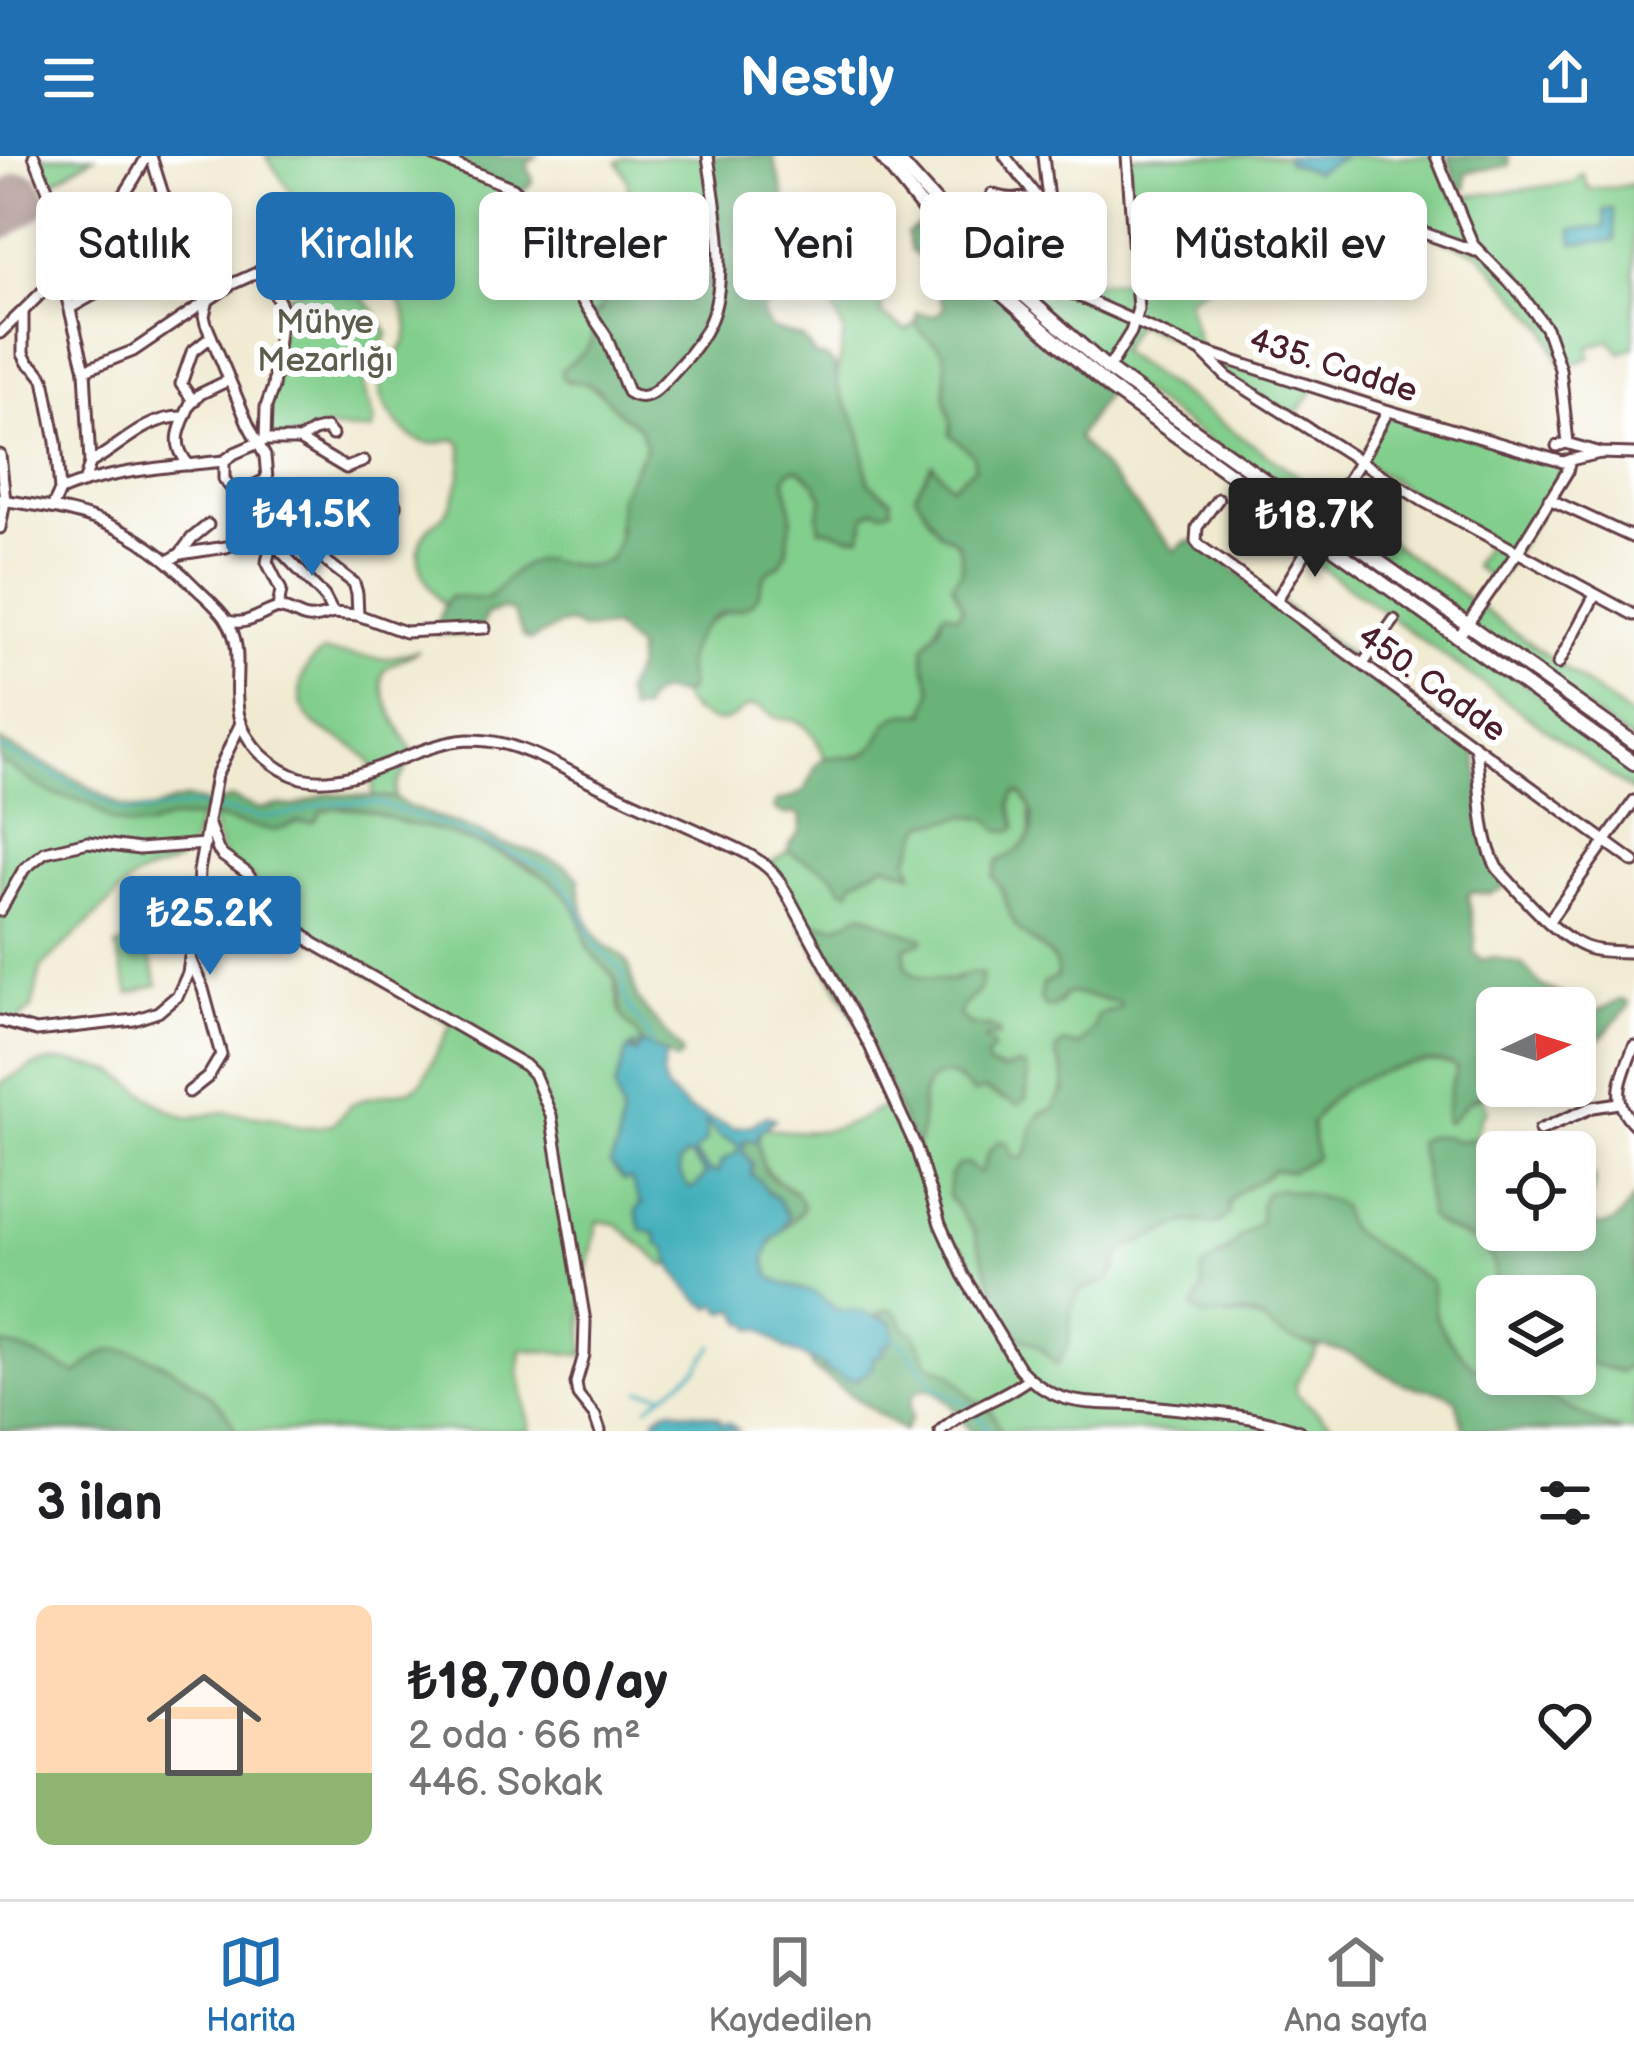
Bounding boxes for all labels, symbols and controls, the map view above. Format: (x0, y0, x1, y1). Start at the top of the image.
icon: menu (36, 45, 102, 111)
icon: share (1532, 45, 1598, 111)
text: Nestly (740, 46, 894, 111)
chip: Satılık (36, 192, 232, 300)
chip: Kiralık (256, 192, 455, 300)
chip: Filtreler (479, 192, 709, 300)
chip: Yeni (733, 192, 896, 300)
chip: Daire (920, 192, 1107, 300)
chip: Müstakil ev (1131, 192, 1427, 300)
park label: Mühye Mezarlığı (257, 303, 393, 381)
street label: 435. Cadde (1244, 320, 1422, 412)
pin: ₺41.5K (214, 477, 410, 579)
pin: ₺18.7K (1217, 478, 1413, 580)
text: ₺41.5K (253, 492, 371, 539)
text: ₺18.7K (1256, 493, 1374, 540)
street label: 450. Cadde (1350, 616, 1514, 751)
pin: ₺25.2K (112, 876, 308, 978)
text: ₺25.2K (147, 891, 273, 938)
north arrow (1476, 987, 1596, 1107)
map controls (1476, 987, 1596, 1395)
button: locate (1476, 1131, 1596, 1251)
button: layers (1476, 1275, 1596, 1395)
icon: filters (1532, 1470, 1598, 1536)
text: 3 ilan (36, 1473, 163, 1534)
text: ₺18,700/ay (408, 1652, 668, 1713)
icon: home (132, 1653, 276, 1797)
icon: heart (1532, 1692, 1598, 1758)
text: 2 oda · 66 m² (408, 1713, 641, 1760)
text: 446. Sokak (408, 1760, 602, 1807)
tab: Harita (206, 1929, 296, 2041)
tab: Kaydedilen (708, 1929, 872, 2041)
tab: Ana sayfa (1284, 1929, 1428, 2041)

